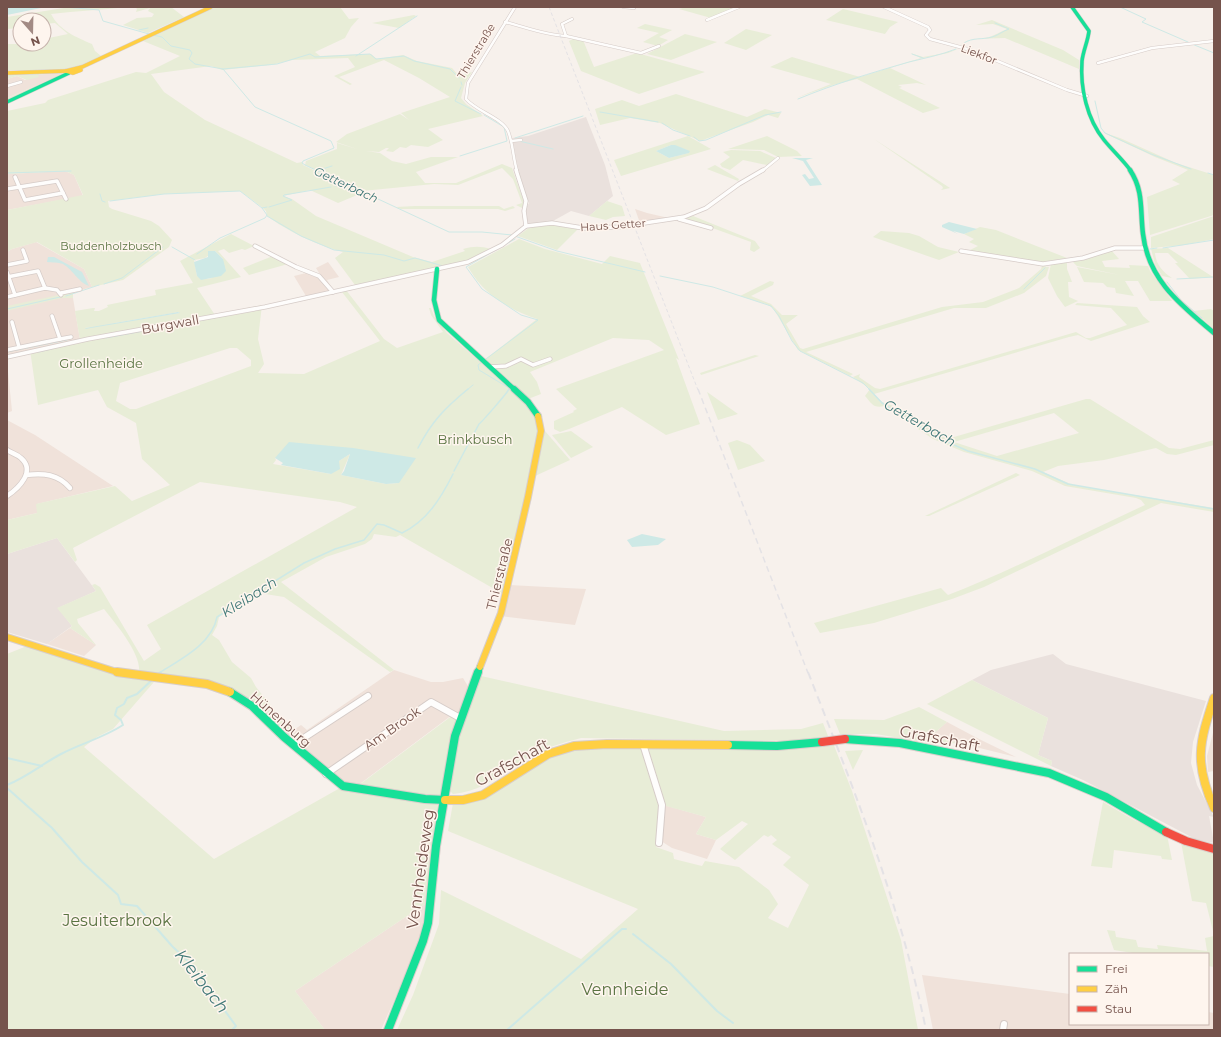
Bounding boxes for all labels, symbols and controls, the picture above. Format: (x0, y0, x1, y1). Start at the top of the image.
north arrow (12, 12, 52, 52)
street label: Thierstraße (454, 21, 498, 81)
text: N (29, 33, 42, 49)
street label: Liekfor (959, 41, 999, 67)
water label: Getterbach (312, 163, 381, 206)
street label: Haus Getter (580, 216, 646, 234)
park label: Buddenholzbusch (60, 239, 162, 253)
street label: Burgwall (140, 311, 200, 337)
park label: Grollenheide (59, 355, 143, 371)
water label: Getterbach (881, 395, 959, 451)
park label: Brinkbusch (438, 431, 512, 447)
street label: Thierstraße (482, 536, 516, 611)
water label: Kleibach (218, 573, 280, 621)
street label: Hünenburg (247, 688, 315, 750)
street label: Am Brook (361, 703, 424, 753)
street label: Grafschaft (898, 721, 982, 756)
street label: Grafschaft (472, 734, 553, 791)
street label: Vennheideweg (403, 808, 438, 930)
park label: Jesuiterbrook (61, 911, 172, 930)
water label: Kleibach (171, 945, 233, 1017)
legend (1069, 953, 1209, 1025)
text: Frei (1105, 961, 1128, 976)
park label: Vennheide (582, 980, 668, 999)
text: Zäh (1105, 981, 1128, 996)
text: Stau (1105, 1001, 1132, 1016)

